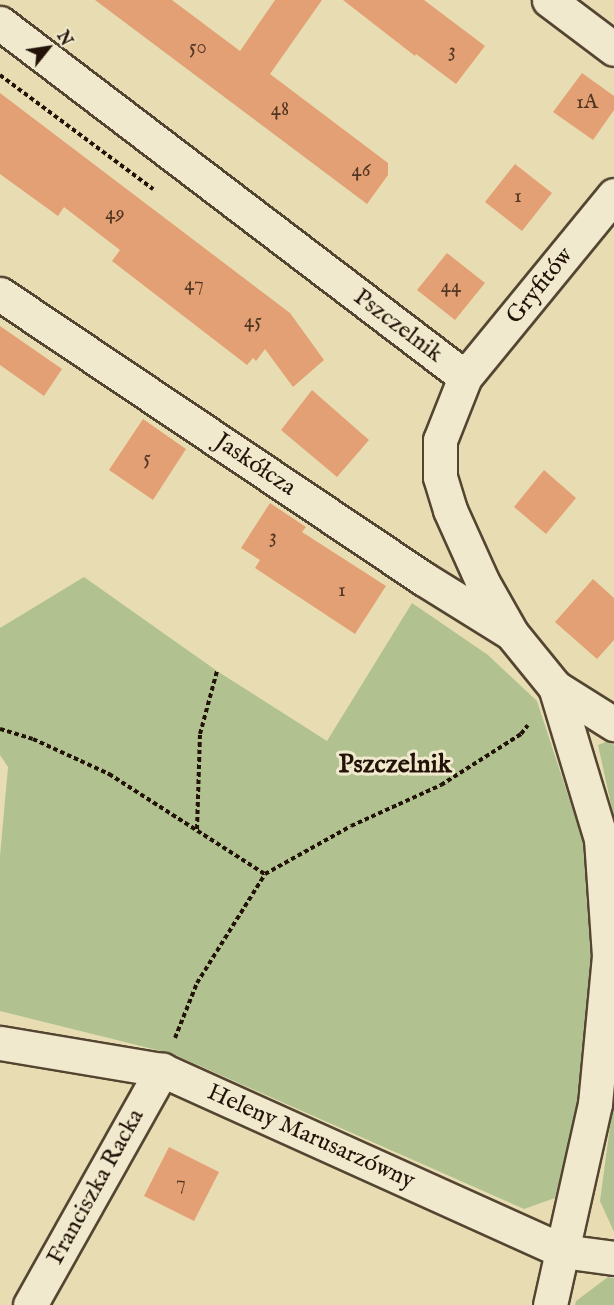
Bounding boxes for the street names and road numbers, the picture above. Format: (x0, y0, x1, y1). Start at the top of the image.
street label: Gryfitów (500, 242, 580, 330)
street label: Pszczelnik (348, 283, 448, 369)
street label: Jaskółcza (209, 427, 301, 503)
street label: Heleny Marusarzówny (203, 1078, 419, 1196)
street label: Franciszka Racka (41, 1104, 151, 1270)

